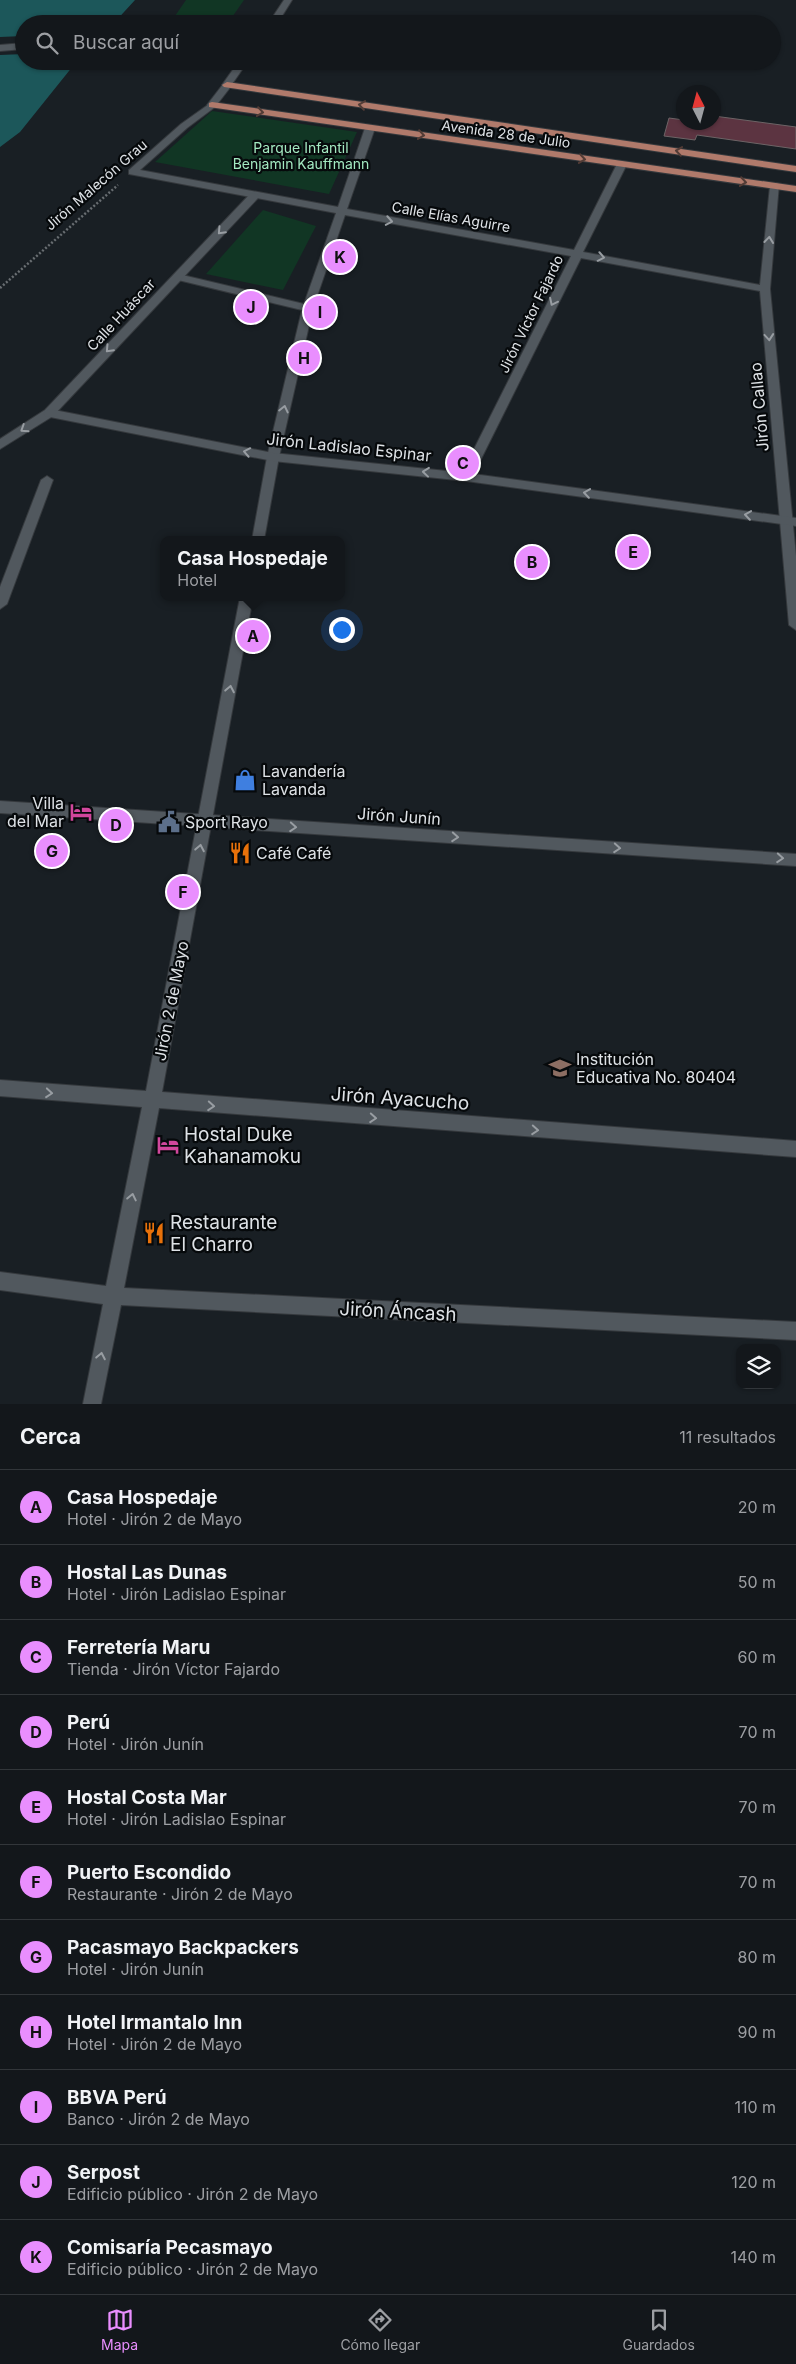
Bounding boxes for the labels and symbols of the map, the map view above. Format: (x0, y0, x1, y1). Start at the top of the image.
north arrow (676, 85, 721, 130)
one-way arrow (358, 100, 366, 110)
one-way arrow (257, 106, 265, 117)
street label: Avenida 28 de Julio (441, 116, 572, 151)
one-way arrow (417, 130, 425, 140)
street label: Jirón Malecón Grau (41, 136, 150, 234)
park label: Parque Infantil Benjamin Kauffmann (233, 139, 369, 172)
one-way arrow (674, 147, 683, 157)
one-way arrow (577, 153, 586, 163)
one-way arrow (739, 176, 747, 187)
street label: Calle Elías Aguirre (391, 198, 512, 235)
one-way arrow (385, 215, 393, 225)
one-way arrow (218, 225, 227, 234)
one-way arrow (763, 236, 774, 244)
pin: K (324, 238, 356, 276)
street label: Jirón Víctor Fajardo (495, 252, 567, 376)
one-way arrow (596, 252, 605, 262)
street label: Calle Huáscar (83, 275, 158, 354)
pin: J (235, 288, 267, 326)
pin: I (304, 293, 336, 331)
one-way arrow (549, 297, 559, 306)
one-way arrow (763, 334, 774, 342)
pin: H (288, 339, 320, 377)
one-way arrow (106, 344, 115, 353)
street label: Jirón Callao (745, 362, 773, 452)
one-way arrow (278, 405, 289, 414)
one-way arrow (21, 423, 30, 432)
street label: Jirón Ladislao Espinar (266, 428, 432, 466)
pin: C (447, 444, 479, 482)
one-way arrow (243, 447, 251, 457)
one-way arrow (421, 467, 429, 478)
one-way arrow (582, 488, 590, 499)
one-way arrow (743, 511, 752, 521)
pin: E (617, 533, 649, 571)
pin: B (516, 543, 548, 581)
pin: A (237, 617, 269, 655)
your location (329, 617, 355, 643)
one-way arrow (224, 684, 235, 693)
place label: Lavandería Lavanda (262, 761, 345, 799)
shop icon: Lavandería Lavanda (232, 767, 258, 793)
place label: Villa del Mar (7, 793, 64, 831)
hotel icon: Villa del Mar (68, 799, 94, 825)
street label: Jirón Junín (357, 803, 441, 829)
pin: D (100, 806, 132, 844)
public building icon: Sport Rayo (156, 809, 182, 835)
place label: Sport Rayo (185, 812, 268, 832)
one-way arrow (289, 821, 297, 832)
pin: G (36, 832, 68, 870)
one-way arrow (452, 832, 460, 843)
restaurant icon: Café Café (227, 840, 253, 866)
one-way arrow (614, 842, 622, 853)
place label: Café Café (256, 843, 331, 863)
one-way arrow (195, 844, 205, 853)
one-way arrow (776, 853, 784, 864)
pin: F (167, 873, 199, 911)
street label: Jirón 2 de Mayo (150, 939, 192, 1063)
place label: Institución Educativa No. 80404 (576, 1049, 736, 1087)
school or university icon: Institución Educativa No. 80404 (547, 1055, 573, 1081)
street label: Jirón Ayacucho (330, 1082, 470, 1115)
one-way arrow (45, 1087, 53, 1098)
one-way arrow (207, 1100, 215, 1111)
one-way arrow (369, 1112, 377, 1123)
place label: Hostal Duke Kahanamoku (184, 1123, 301, 1168)
one-way arrow (531, 1124, 539, 1135)
hotel icon: Hostal Duke Kahanamoku (155, 1132, 181, 1158)
one-way arrow (127, 1192, 137, 1201)
place label: Restaurante El Charro (170, 1211, 277, 1256)
restaurant icon: Restaurante El Charro (141, 1220, 167, 1246)
street label: Jirón Áncash (339, 1296, 457, 1326)
one-way arrow (95, 1352, 105, 1360)

